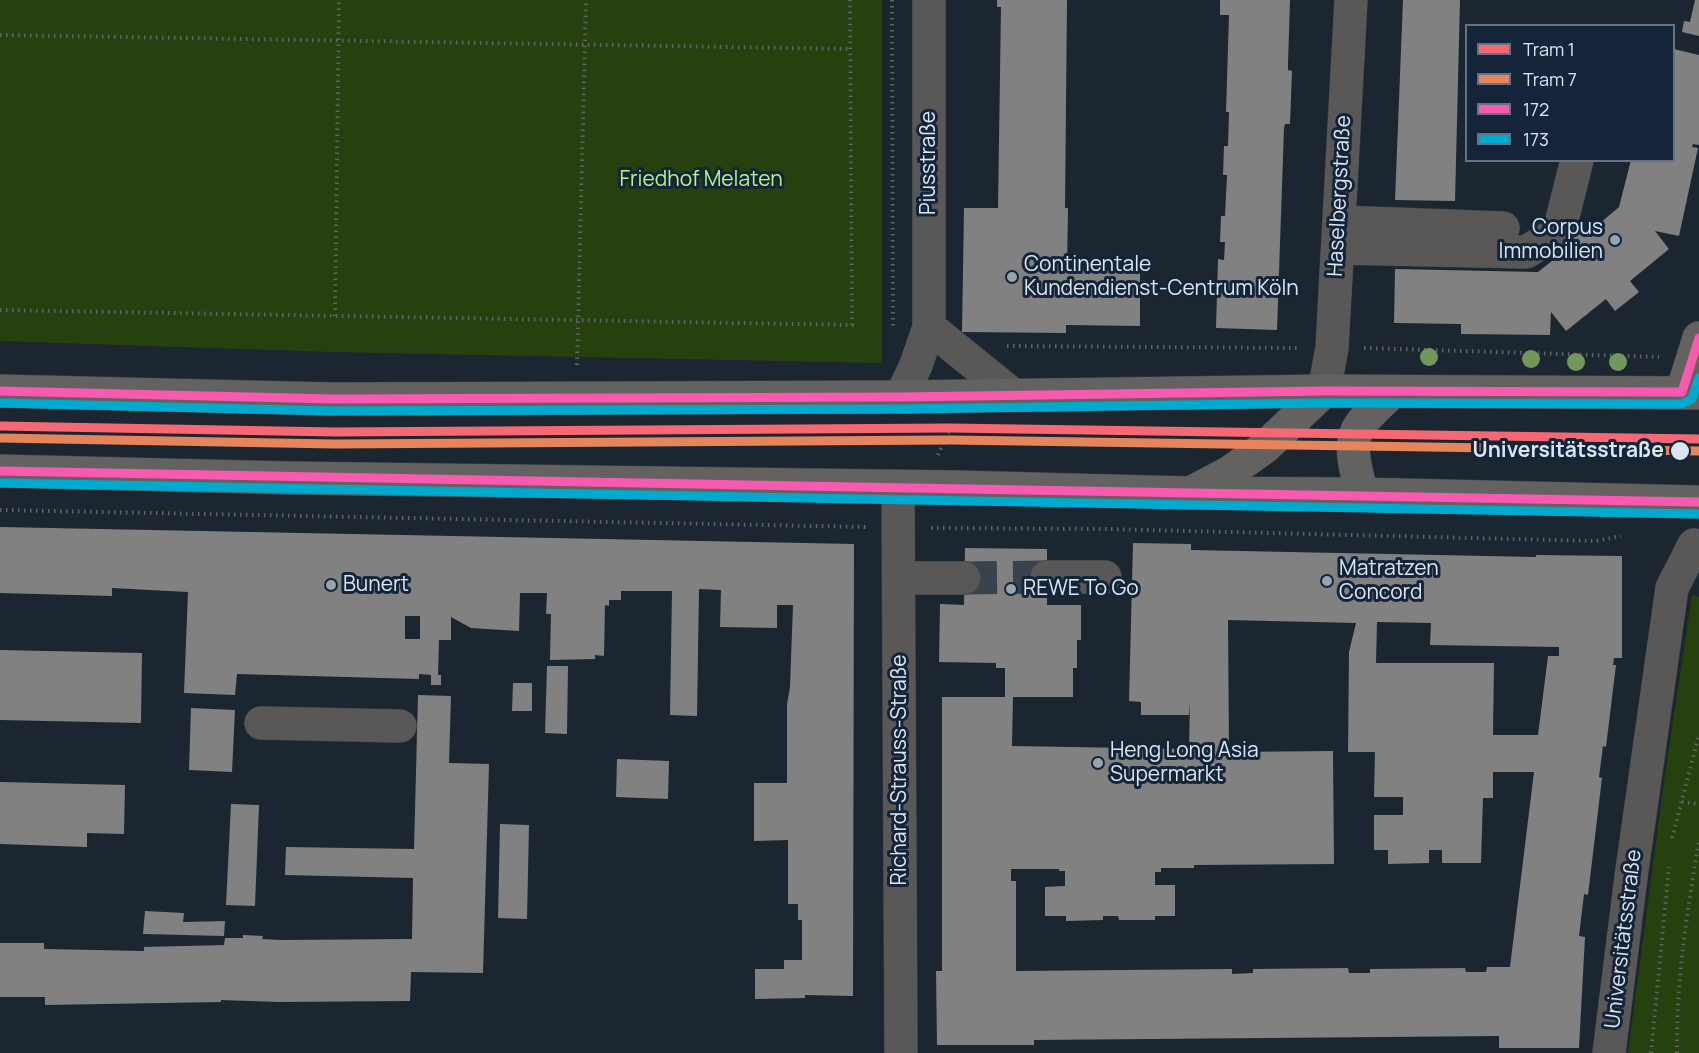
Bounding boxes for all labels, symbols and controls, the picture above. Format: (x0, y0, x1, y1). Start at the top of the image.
legend (1465, 24, 1675, 162)
text: Tram 1 (1523, 37, 1575, 61)
text: Tram 7 (1523, 67, 1577, 91)
text: 172 (1523, 97, 1549, 121)
street label: Piusstraße (916, 111, 942, 215)
street label: Haselbergstraße (1323, 115, 1357, 277)
text: 173 (1523, 127, 1549, 151)
park label: Friedhof Melaten (619, 167, 783, 193)
place label: Corpus Immobilien (1499, 215, 1603, 265)
marker: Corpus Immobilien (1608, 233, 1622, 247)
place label: Continentale Kundendienst-Centrum Köln (1024, 252, 1299, 302)
marker: Continentale Kundendienst-Centrum Köln (1005, 270, 1019, 284)
place label: Universitätsstraße (1473, 438, 1664, 464)
marker: Universitätsstraße (1669, 440, 1691, 462)
place label: Matratzen Concord (1339, 556, 1439, 606)
place label: Bunert (343, 572, 409, 598)
marker: Matratzen Concord (1320, 574, 1334, 588)
place label: REWE To Go (1023, 576, 1139, 602)
marker: Bunert (324, 578, 338, 592)
marker: REWE To Go (1004, 582, 1018, 596)
street label: Richard-Strauss-Straße (887, 654, 913, 886)
place label: Heng Long Asia Supermarkt (1110, 738, 1259, 788)
marker: Heng Long Asia Supermarkt (1091, 756, 1105, 770)
street label: Universitätsstraße (1601, 848, 1647, 1030)

